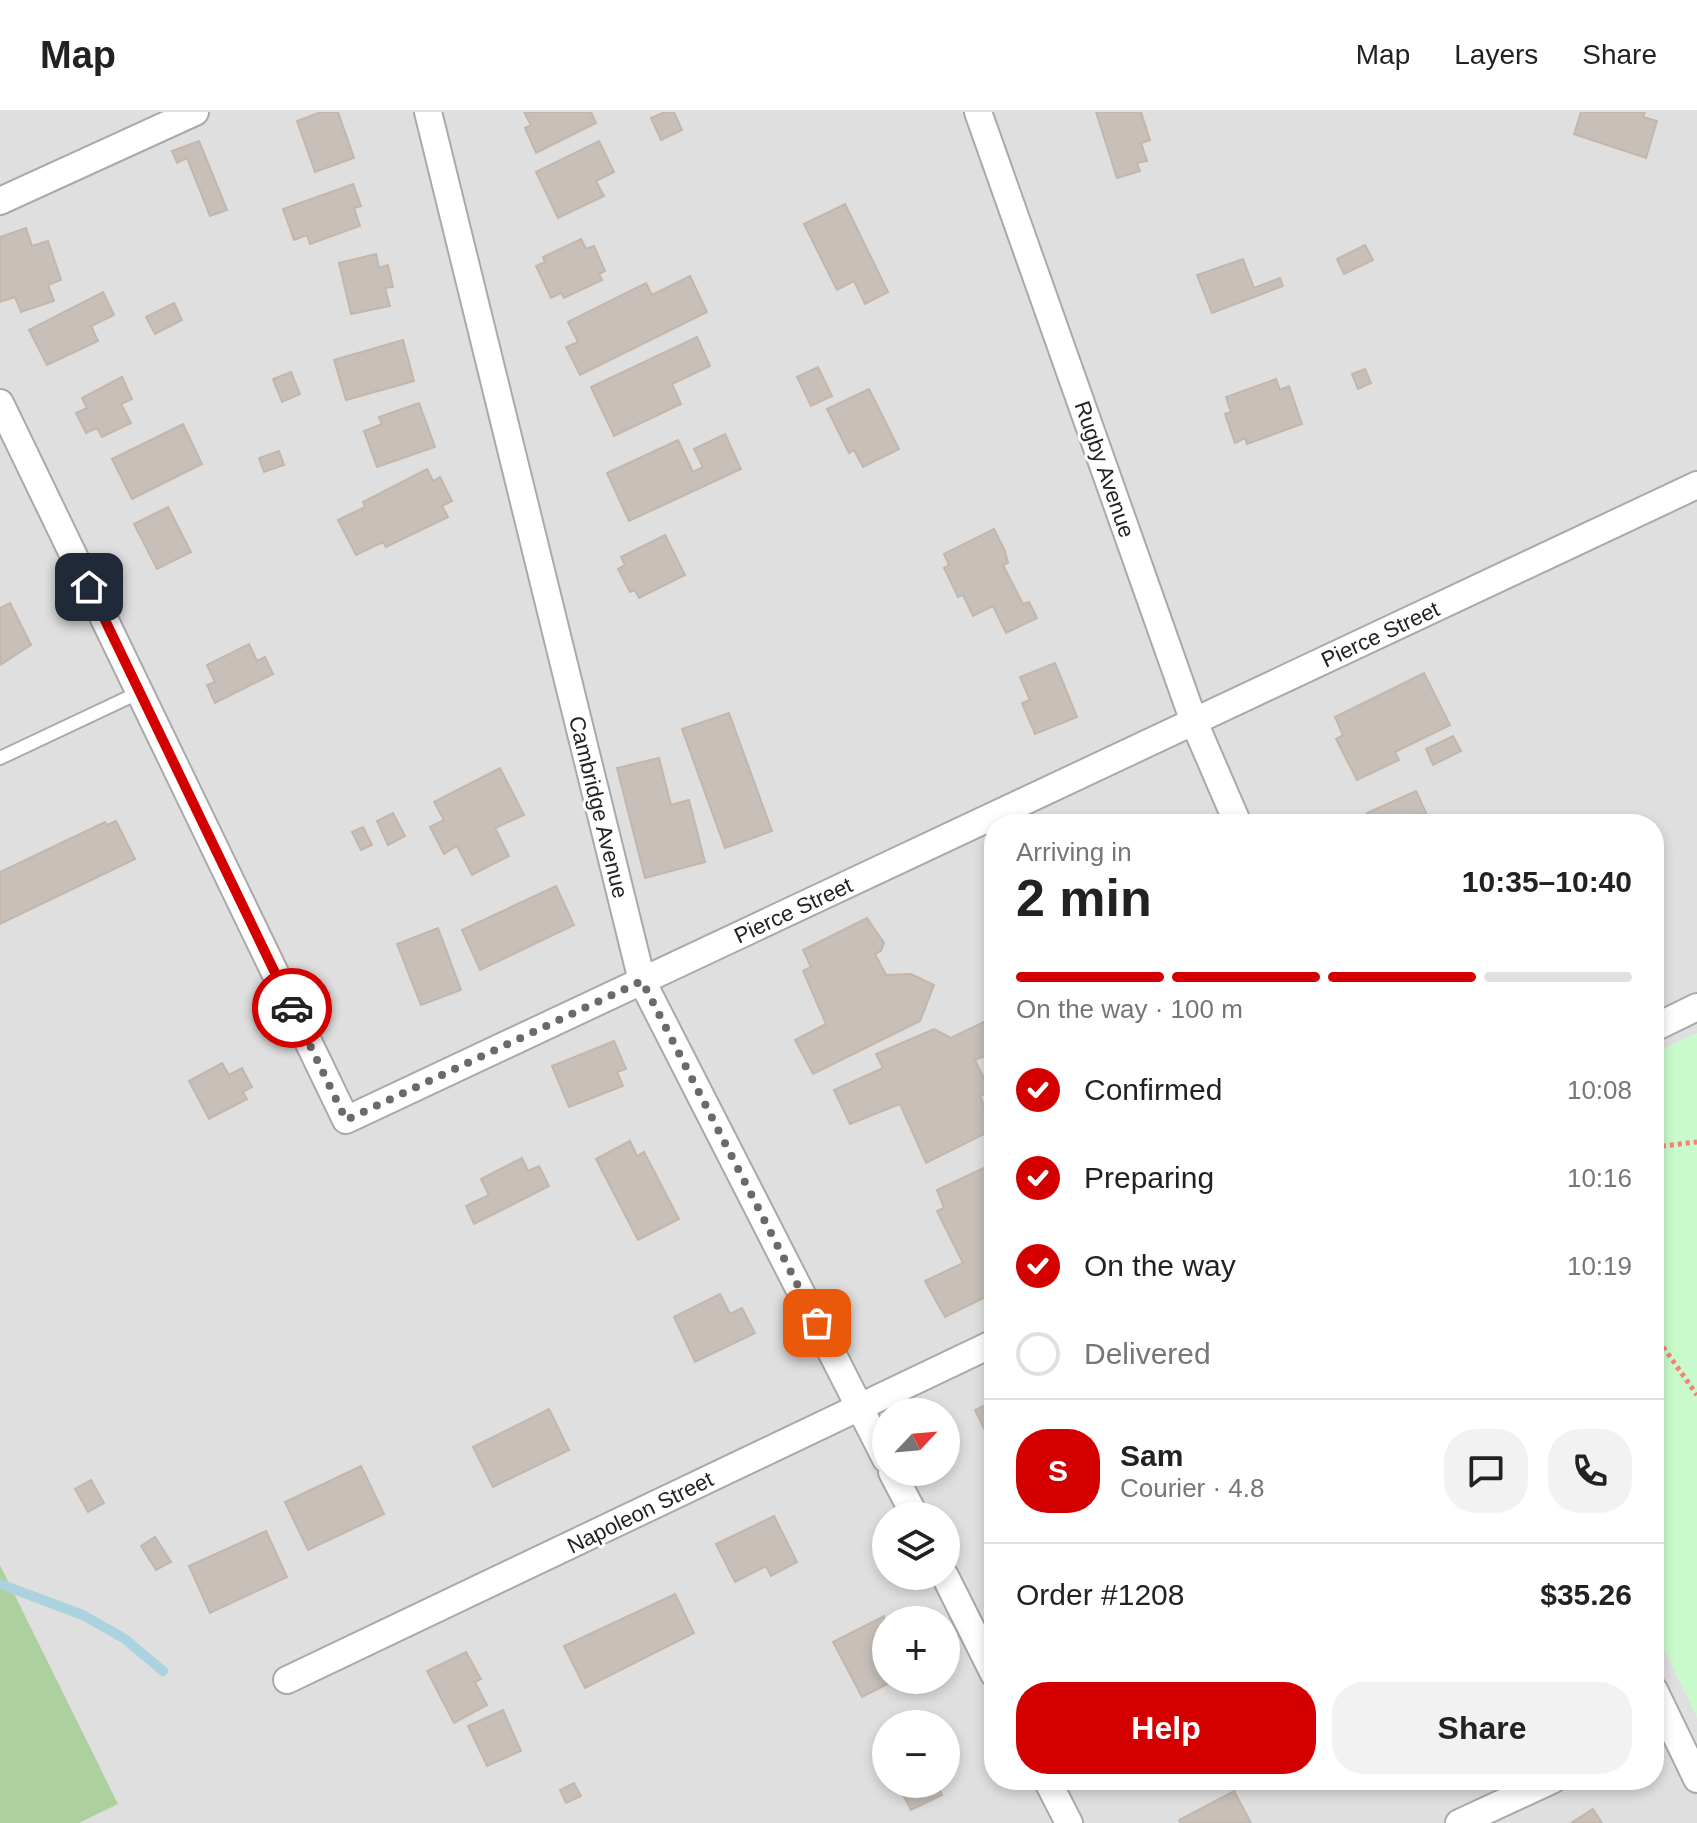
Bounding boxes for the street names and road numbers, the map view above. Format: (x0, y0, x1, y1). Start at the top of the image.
street label: Rugby Avenue (1069, 398, 1140, 541)
street label: Pierce Street (1317, 596, 1443, 673)
street label: Cambridge Avenue (564, 714, 633, 901)
street label: Pierce Street (730, 872, 856, 949)
street label: Napoleon Street (563, 1466, 717, 1559)

